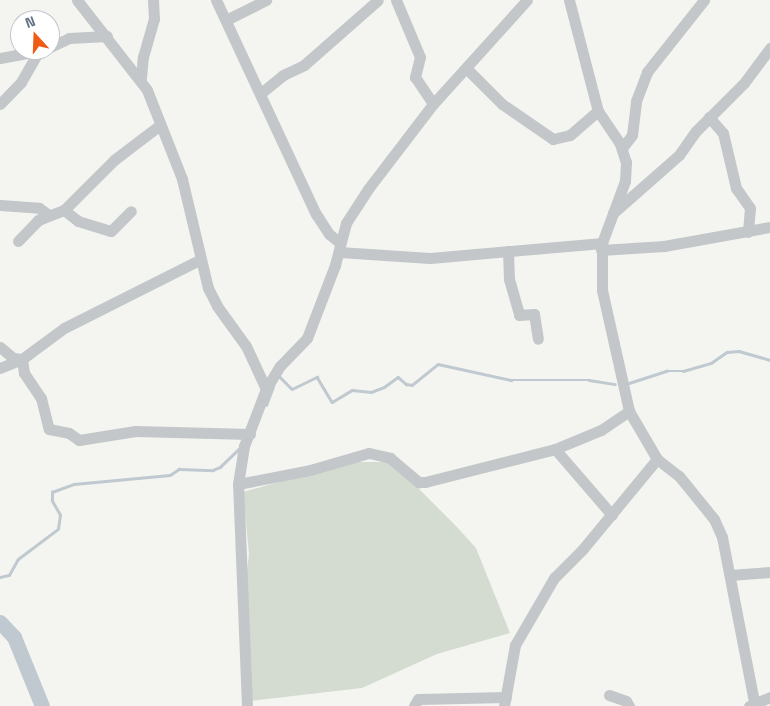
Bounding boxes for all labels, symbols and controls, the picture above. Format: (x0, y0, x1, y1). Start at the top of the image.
north arrow (10, 10, 60, 60)
text: N (23, 12, 38, 32)

